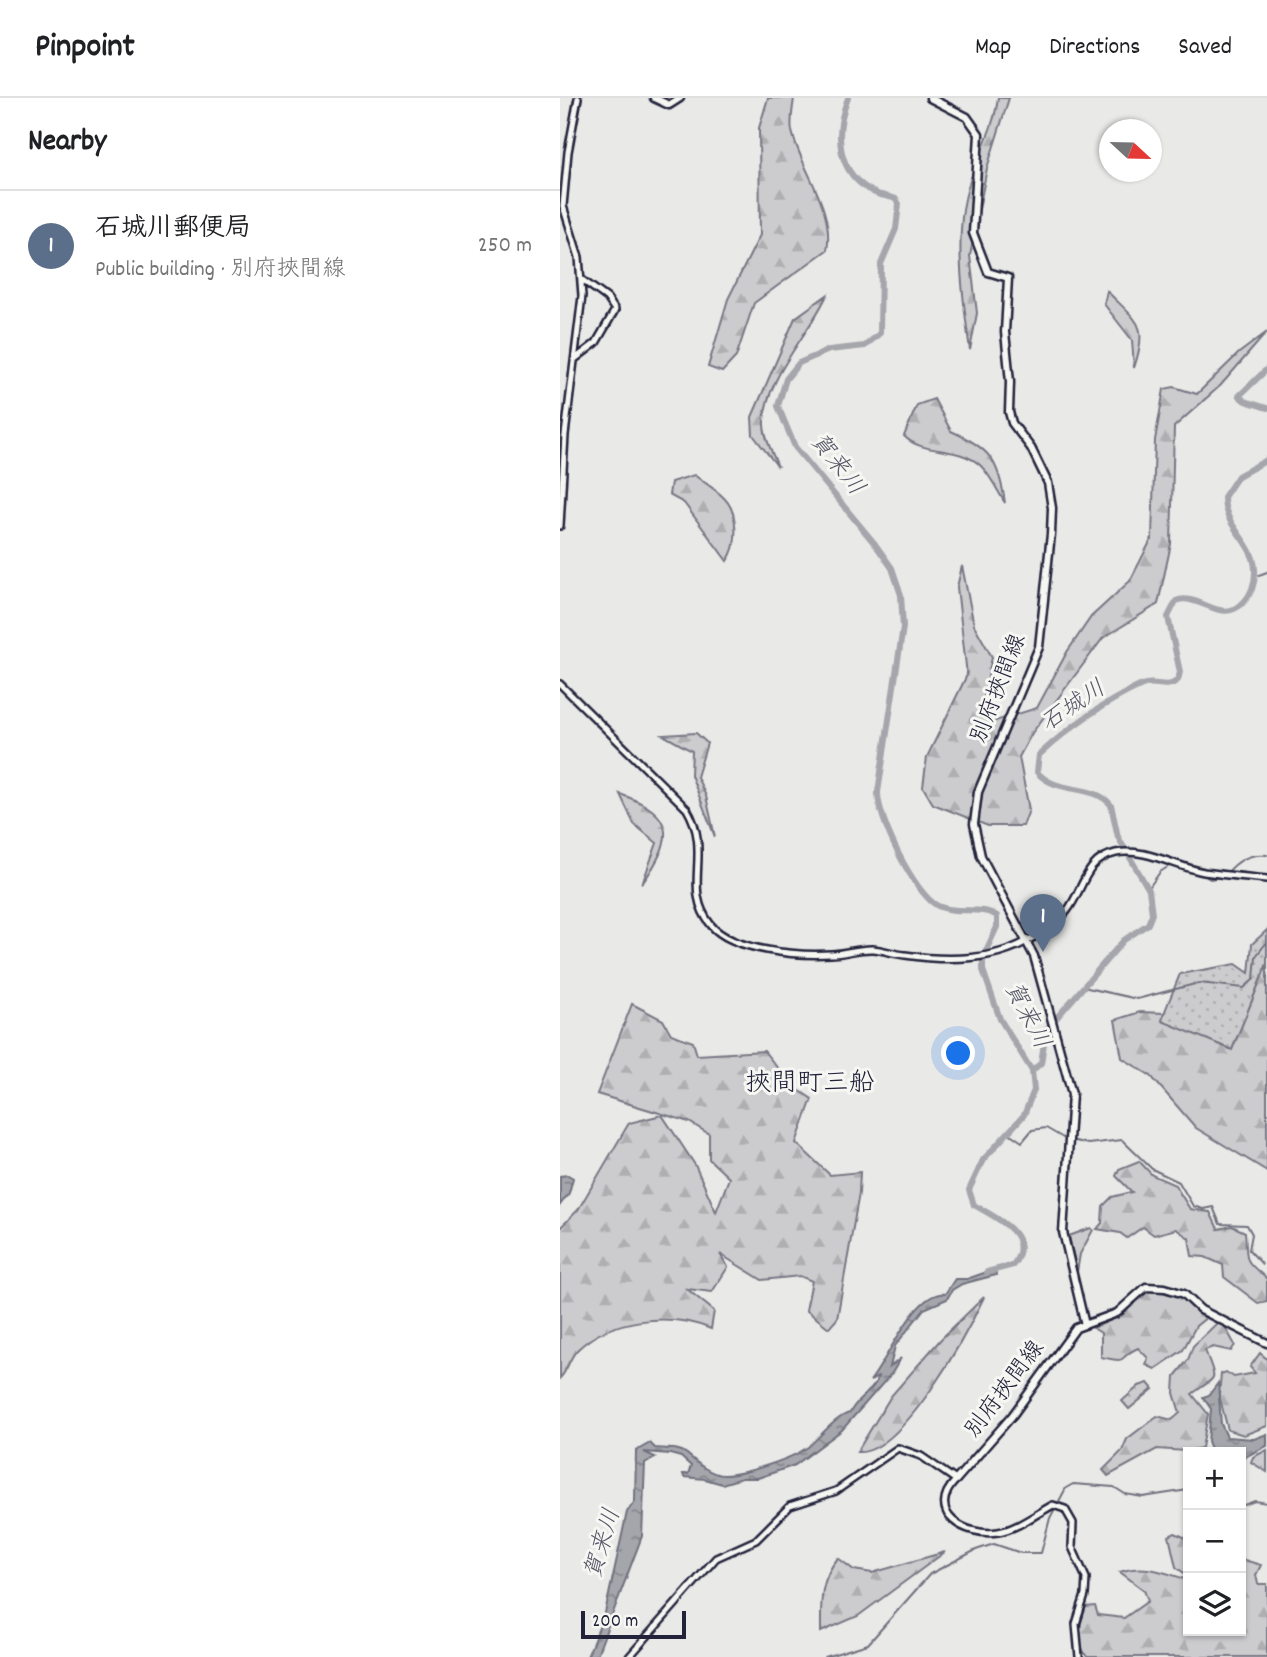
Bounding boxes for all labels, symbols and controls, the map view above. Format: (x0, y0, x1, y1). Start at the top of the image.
text: Pinpoint (35, 25, 135, 72)
text: Map (975, 31, 1011, 65)
text: Directions (1049, 31, 1140, 65)
text: Saved (1178, 31, 1232, 65)
north arrow (1099, 119, 1162, 182)
text: Nearby (28, 122, 106, 165)
text: 石城川郵便局 (95, 211, 251, 248)
text: 1 (48, 230, 54, 263)
text: 250 m (478, 230, 532, 263)
text: Public building · 別府挾間線 (95, 254, 346, 287)
water label: 賀来川 (800, 426, 872, 504)
street label: 別府挾間線 (964, 629, 1036, 749)
water label: 石城川 (1035, 673, 1113, 741)
pin: 1 (1020, 894, 1066, 952)
water label: 賀来川 (995, 976, 1057, 1056)
your location (941, 1036, 975, 1070)
district label: 挾間町三船 (745, 1066, 875, 1103)
street label: 別府挾間線 (958, 1334, 1054, 1446)
map controls (1183, 1447, 1246, 1636)
button: + (1183, 1447, 1246, 1510)
water label: 賀来川 (577, 1505, 631, 1583)
button: − (1183, 1510, 1246, 1573)
button: layers (1183, 1573, 1246, 1636)
scale bar (581, 1608, 686, 1640)
text: 200 m (592, 1609, 638, 1636)

